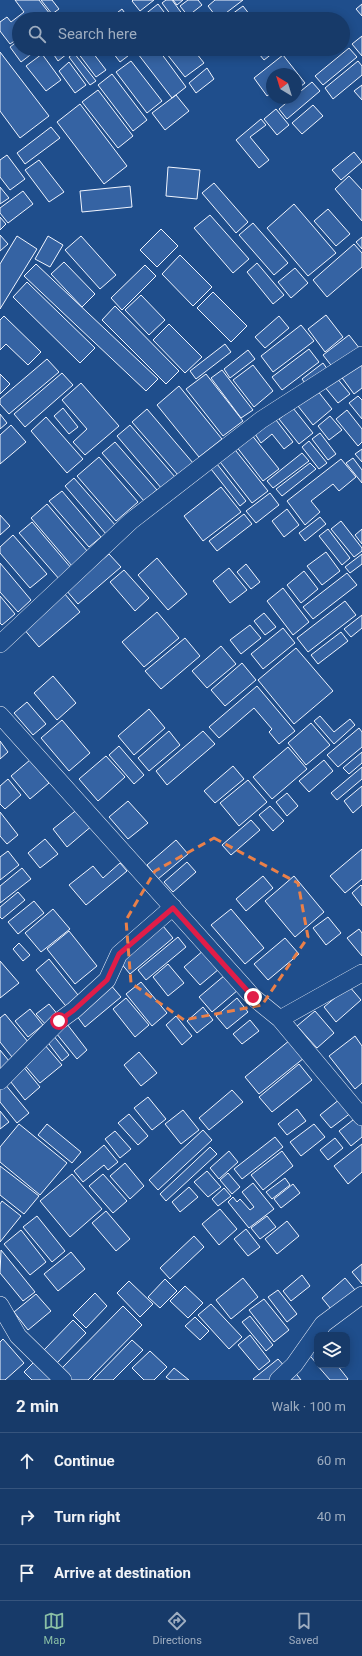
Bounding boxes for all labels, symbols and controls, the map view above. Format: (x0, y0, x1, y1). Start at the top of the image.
search box (12, 12, 350, 56)
icon: search (26, 23, 48, 45)
text: Search here (58, 25, 137, 43)
north arrow (266, 68, 302, 104)
route end (244, 988, 262, 1006)
route start (50, 1012, 68, 1030)
map controls (314, 1332, 350, 1368)
button: layers (314, 1332, 350, 1368)
text: 2 min (16, 1396, 59, 1416)
text: Walk · 100 m (271, 1399, 346, 1414)
icon: ahead (16, 1450, 38, 1472)
text: Continue (54, 1452, 115, 1470)
text: 60 m (317, 1453, 346, 1468)
icon: right (16, 1506, 38, 1528)
text: Turn right (54, 1508, 120, 1526)
text: 40 m (317, 1509, 346, 1524)
icon: arrive (16, 1562, 38, 1584)
text: Arrive at destination (54, 1564, 191, 1582)
tab: Map (43, 1610, 65, 1647)
tab: Directions (152, 1610, 202, 1647)
tab: Saved (289, 1610, 319, 1647)

